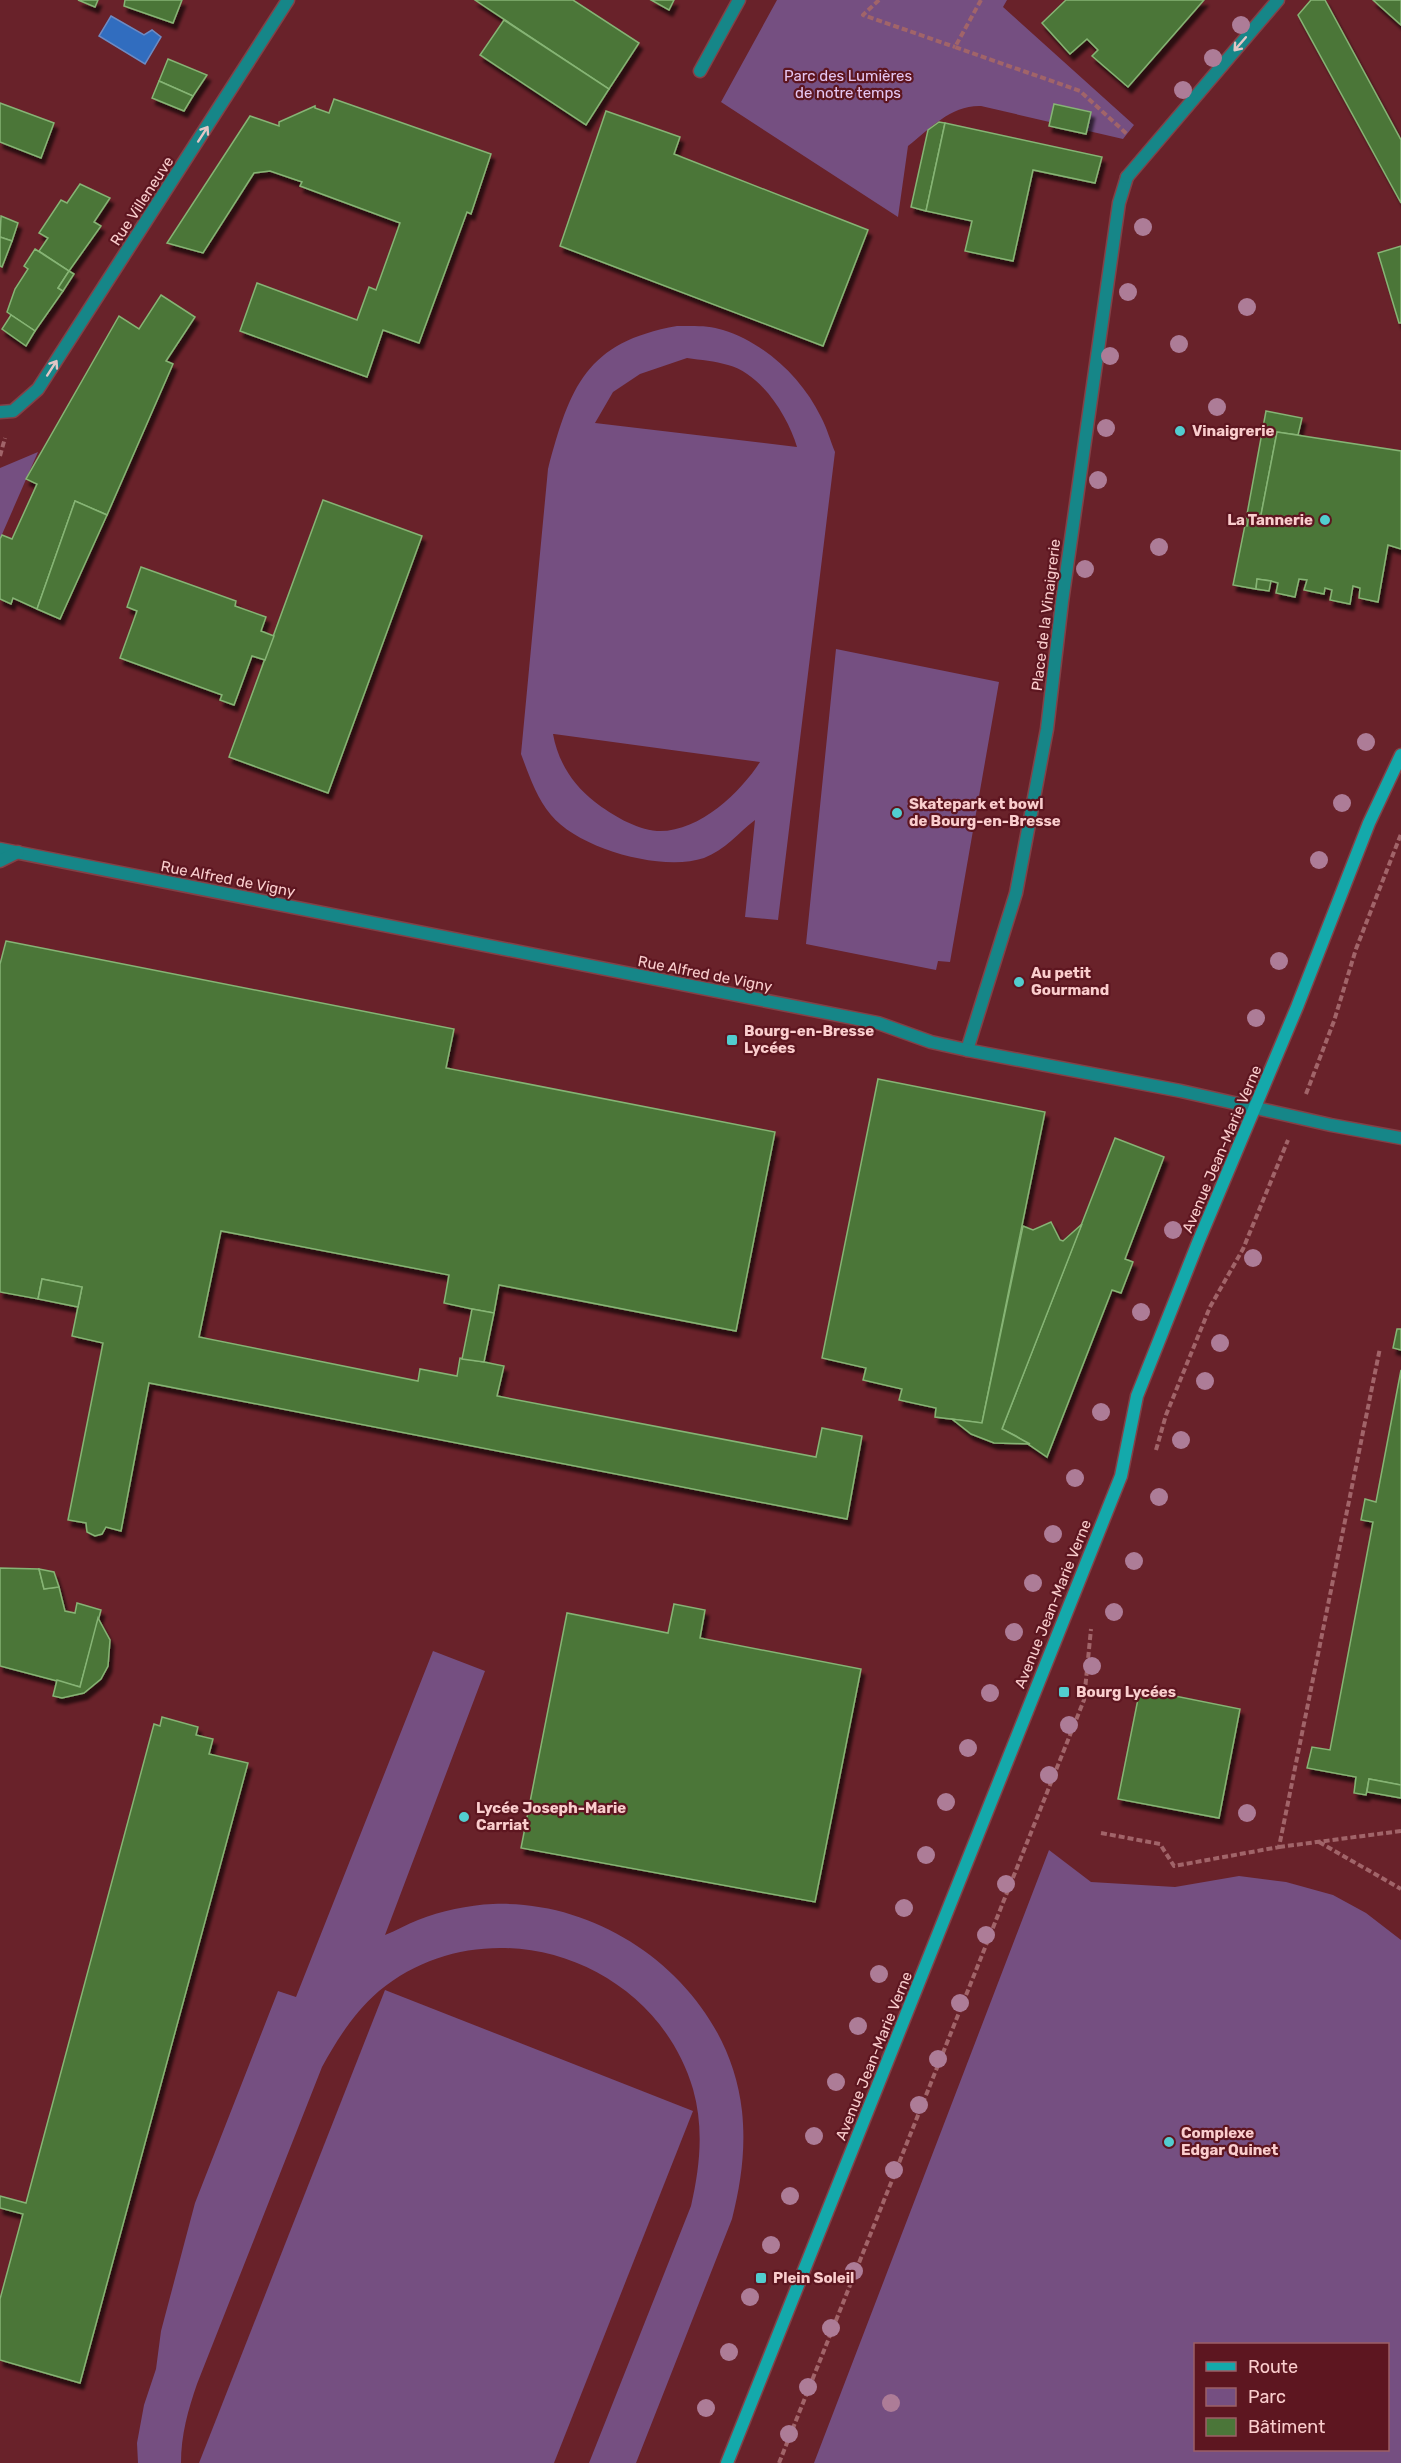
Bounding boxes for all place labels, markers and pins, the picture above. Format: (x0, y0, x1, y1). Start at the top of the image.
place label: Vinaigrerie (1192, 422, 1275, 440)
marker: Vinaigrerie (1173, 424, 1187, 438)
place label: La Tannerie (1227, 511, 1313, 529)
marker: La Tannerie (1318, 513, 1332, 527)
place label: Skatepark et bowl de Bourg-en-Bresse (909, 795, 1061, 830)
marker: Skatepark et bowl de Bourg-en-Bresse (890, 806, 904, 820)
place label: Au petit Gourmand (1031, 964, 1109, 999)
marker: Au petit Gourmand (1012, 975, 1026, 989)
place label: Bourg-en-Bresse Lycées (744, 1022, 874, 1057)
marker: Bourg-en-Bresse Lycées (725, 1033, 739, 1047)
place label: Bourg Lycées (1076, 1683, 1176, 1701)
marker: Bourg Lycées (1057, 1685, 1071, 1699)
place label: Lycée Joseph-Marie Carriat (476, 1799, 626, 1834)
marker: Lycée Joseph-Marie Carriat (457, 1810, 471, 1824)
place label: Complexe Edgar Quinet (1181, 2124, 1278, 2159)
marker: Complexe Edgar Quinet (1162, 2135, 1176, 2149)
place label: Plein Soleil (773, 2269, 854, 2287)
marker: Plein Soleil (754, 2271, 768, 2285)

